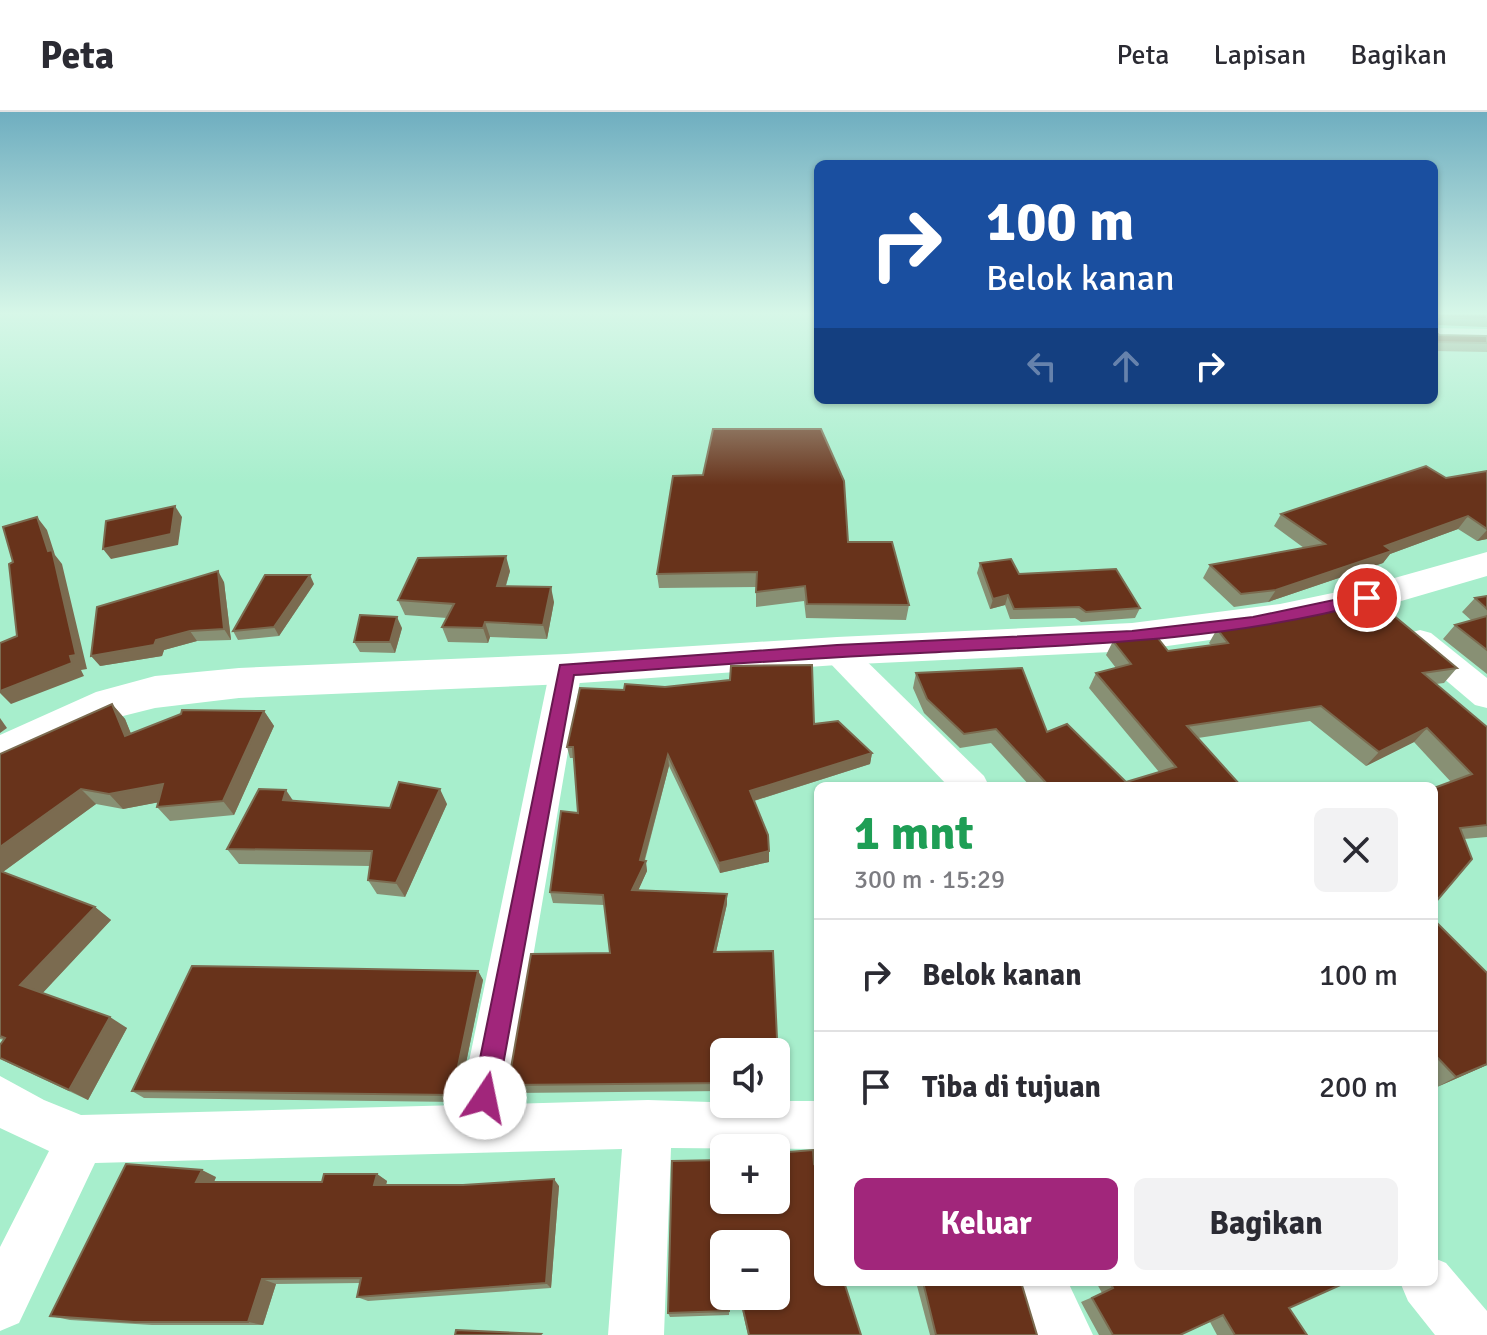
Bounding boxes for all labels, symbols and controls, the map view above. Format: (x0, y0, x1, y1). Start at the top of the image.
text: Peta (40, 32, 114, 79)
text: Peta (1116, 38, 1170, 72)
text: Lapisan (1214, 38, 1306, 72)
text: Bagikan (1350, 38, 1447, 72)
text: 100 m (986, 187, 1134, 256)
icon: right (854, 192, 958, 296)
text: Belok kanan (986, 256, 1175, 301)
icon: left (1020, 344, 1064, 388)
icon: ahead (1104, 344, 1148, 388)
icon: right (1188, 344, 1232, 388)
pin (1333, 564, 1401, 632)
icon: arrive (1345, 576, 1389, 620)
text: 1 mnt (854, 804, 974, 863)
button: close (1314, 808, 1398, 892)
text: 300 m · 15:29 (854, 864, 1005, 896)
icon: right (854, 953, 898, 997)
text: Belok kanan (922, 957, 1082, 994)
text: 100 m (1319, 957, 1398, 994)
map controls (710, 1038, 790, 1310)
button: sound (710, 1038, 790, 1118)
position arrow (443, 1056, 527, 1140)
icon: arrive (854, 1065, 898, 1109)
text: Tiba di tujuan (922, 1069, 1101, 1106)
text: 200 m (1319, 1069, 1398, 1106)
button: + (710, 1134, 790, 1214)
button: Keluar (854, 1178, 1118, 1270)
button: Bagikan (1134, 1178, 1398, 1270)
button: − (710, 1230, 790, 1310)

